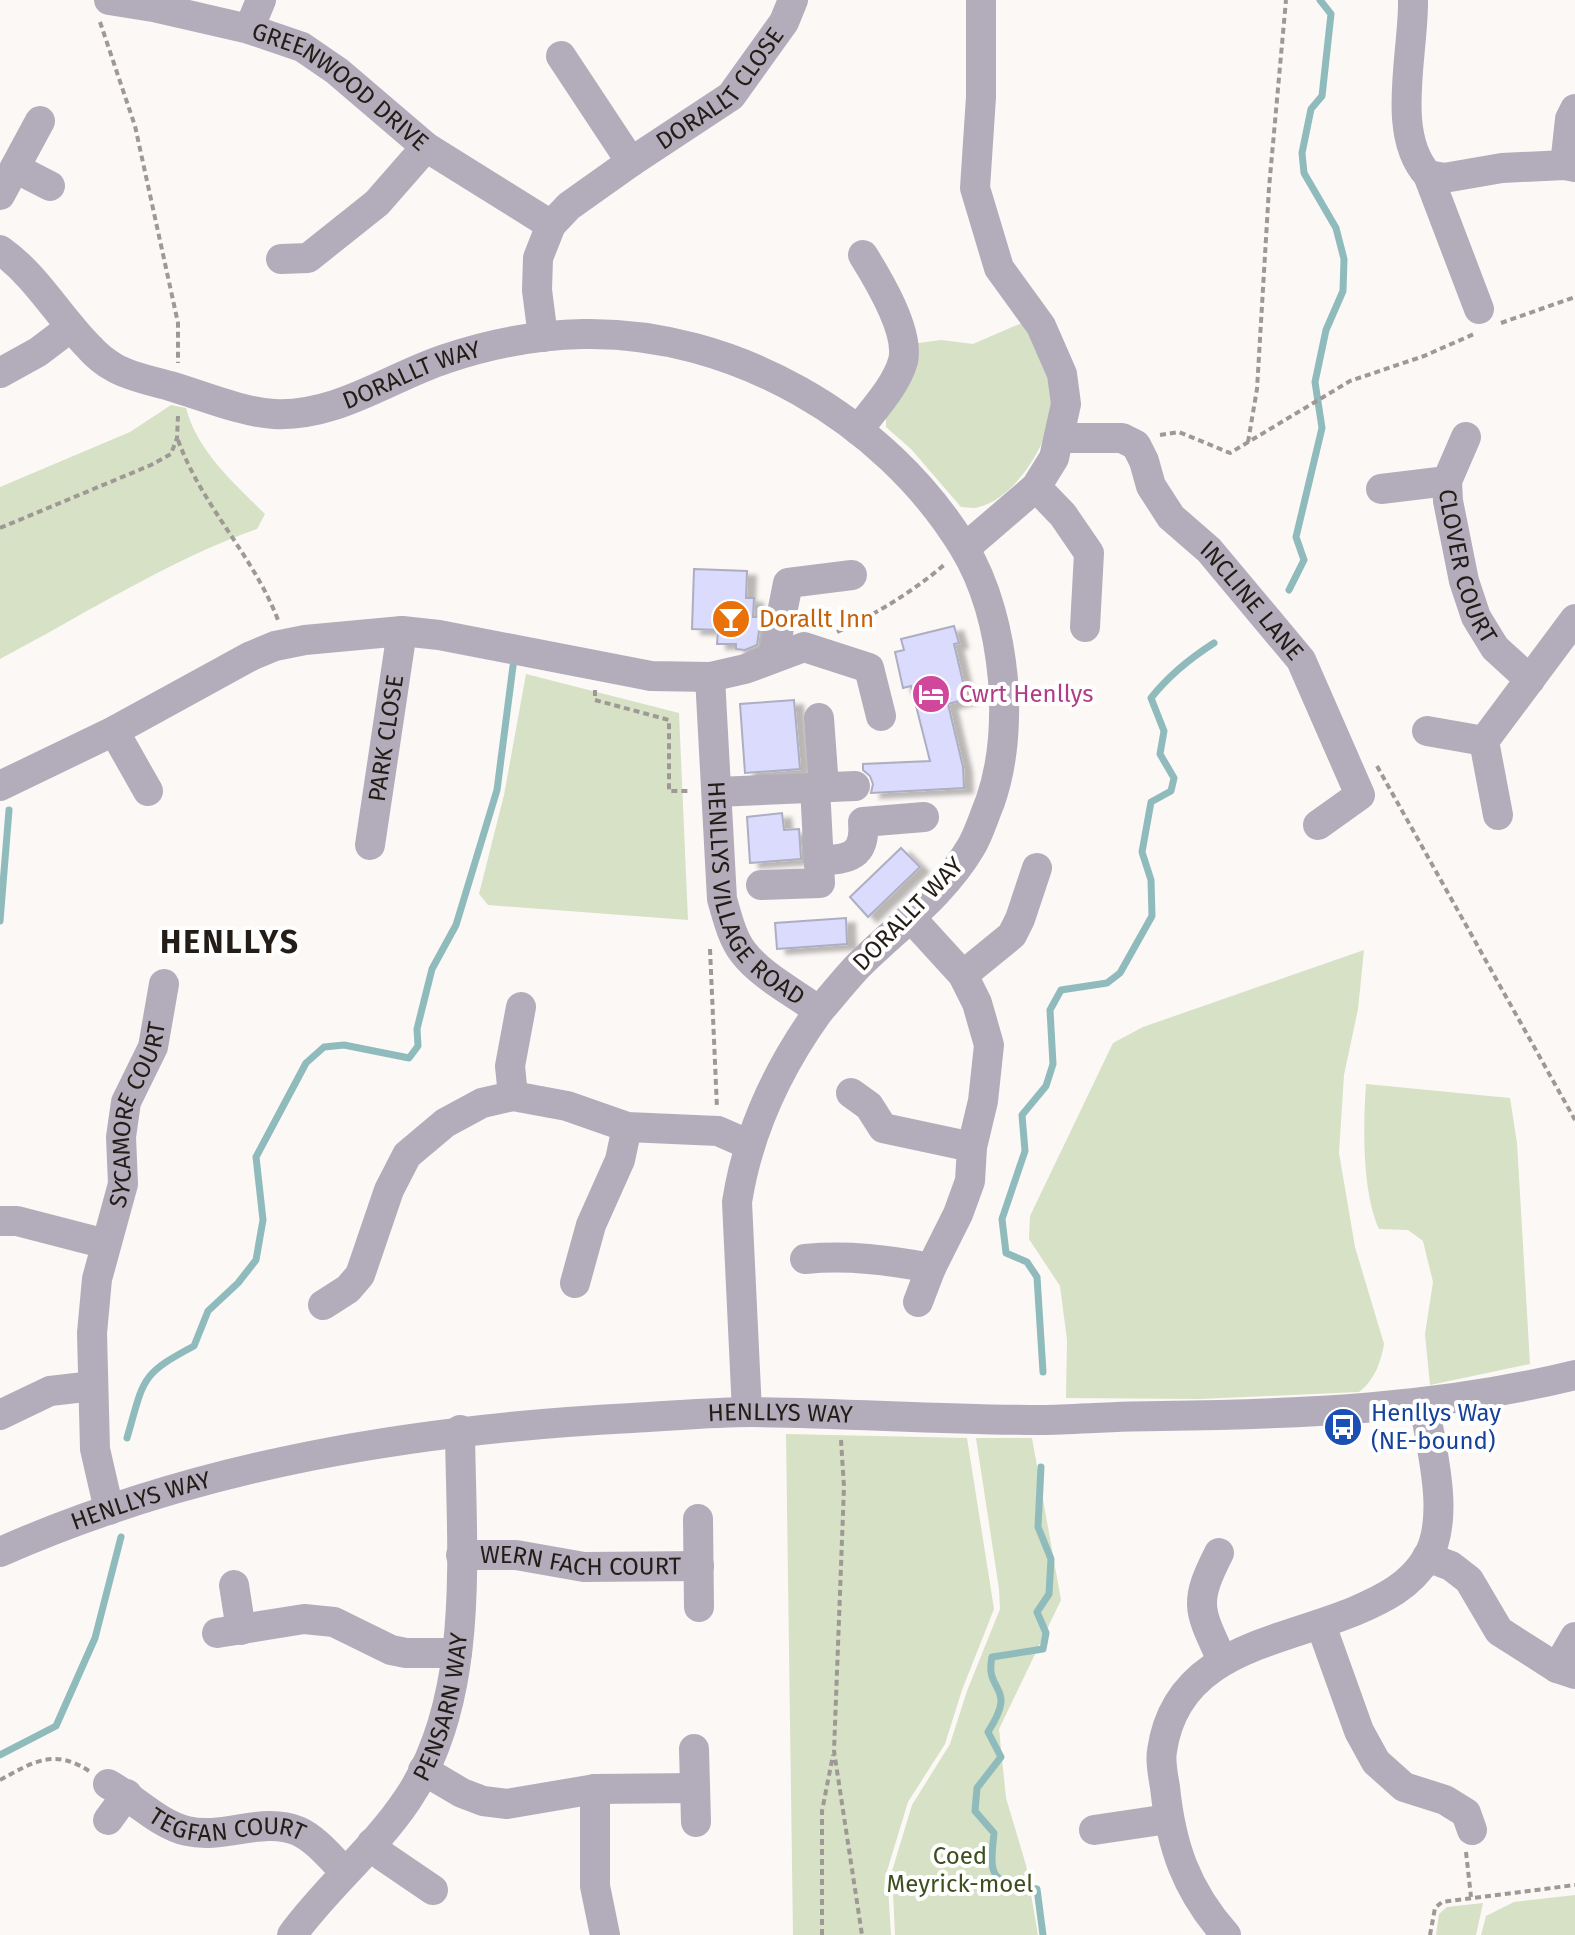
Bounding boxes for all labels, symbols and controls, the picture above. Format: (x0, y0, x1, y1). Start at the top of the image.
street label: GREENWOOD DRIVE (248, 17, 434, 157)
street label: DORALLT CLOSE (651, 22, 790, 156)
street label: DORALLT WAY (339, 335, 484, 415)
street label: CLOVER COURT (1433, 488, 1503, 649)
street label: INCLINE LANE (1195, 535, 1309, 666)
bar icon: Dorallt Inn (710, 598, 752, 640)
place label: Dorallt Inn (759, 605, 874, 633)
street label: PARK CLOSE (363, 673, 409, 804)
hotel icon: Cwrt Henllys (910, 673, 952, 715)
place label: Cwrt Henllys (959, 680, 1093, 708)
street label: HENLLYS VILLAGE ROAD (702, 780, 810, 1011)
street label: DORALLT WAY (847, 851, 970, 976)
district label: HENLLYS (160, 923, 300, 961)
street label: SYCAMORE COURT (103, 1019, 171, 1211)
street label: HENLLYS WAY (707, 1398, 854, 1429)
place label: Henllys Way (NE-bound) (1371, 1399, 1501, 1455)
bus stop icon: Henllys Way (NE-bound) (1322, 1406, 1364, 1448)
street label: HENLLYS WAY (67, 1465, 214, 1536)
street label: WERN FACH COURT (480, 1541, 682, 1581)
street label: PENSARN WAY (407, 1631, 473, 1786)
street label: TEGFAN COURT (144, 1802, 311, 1847)
park label: Coed Meyrick-moel (887, 1842, 1033, 1898)

